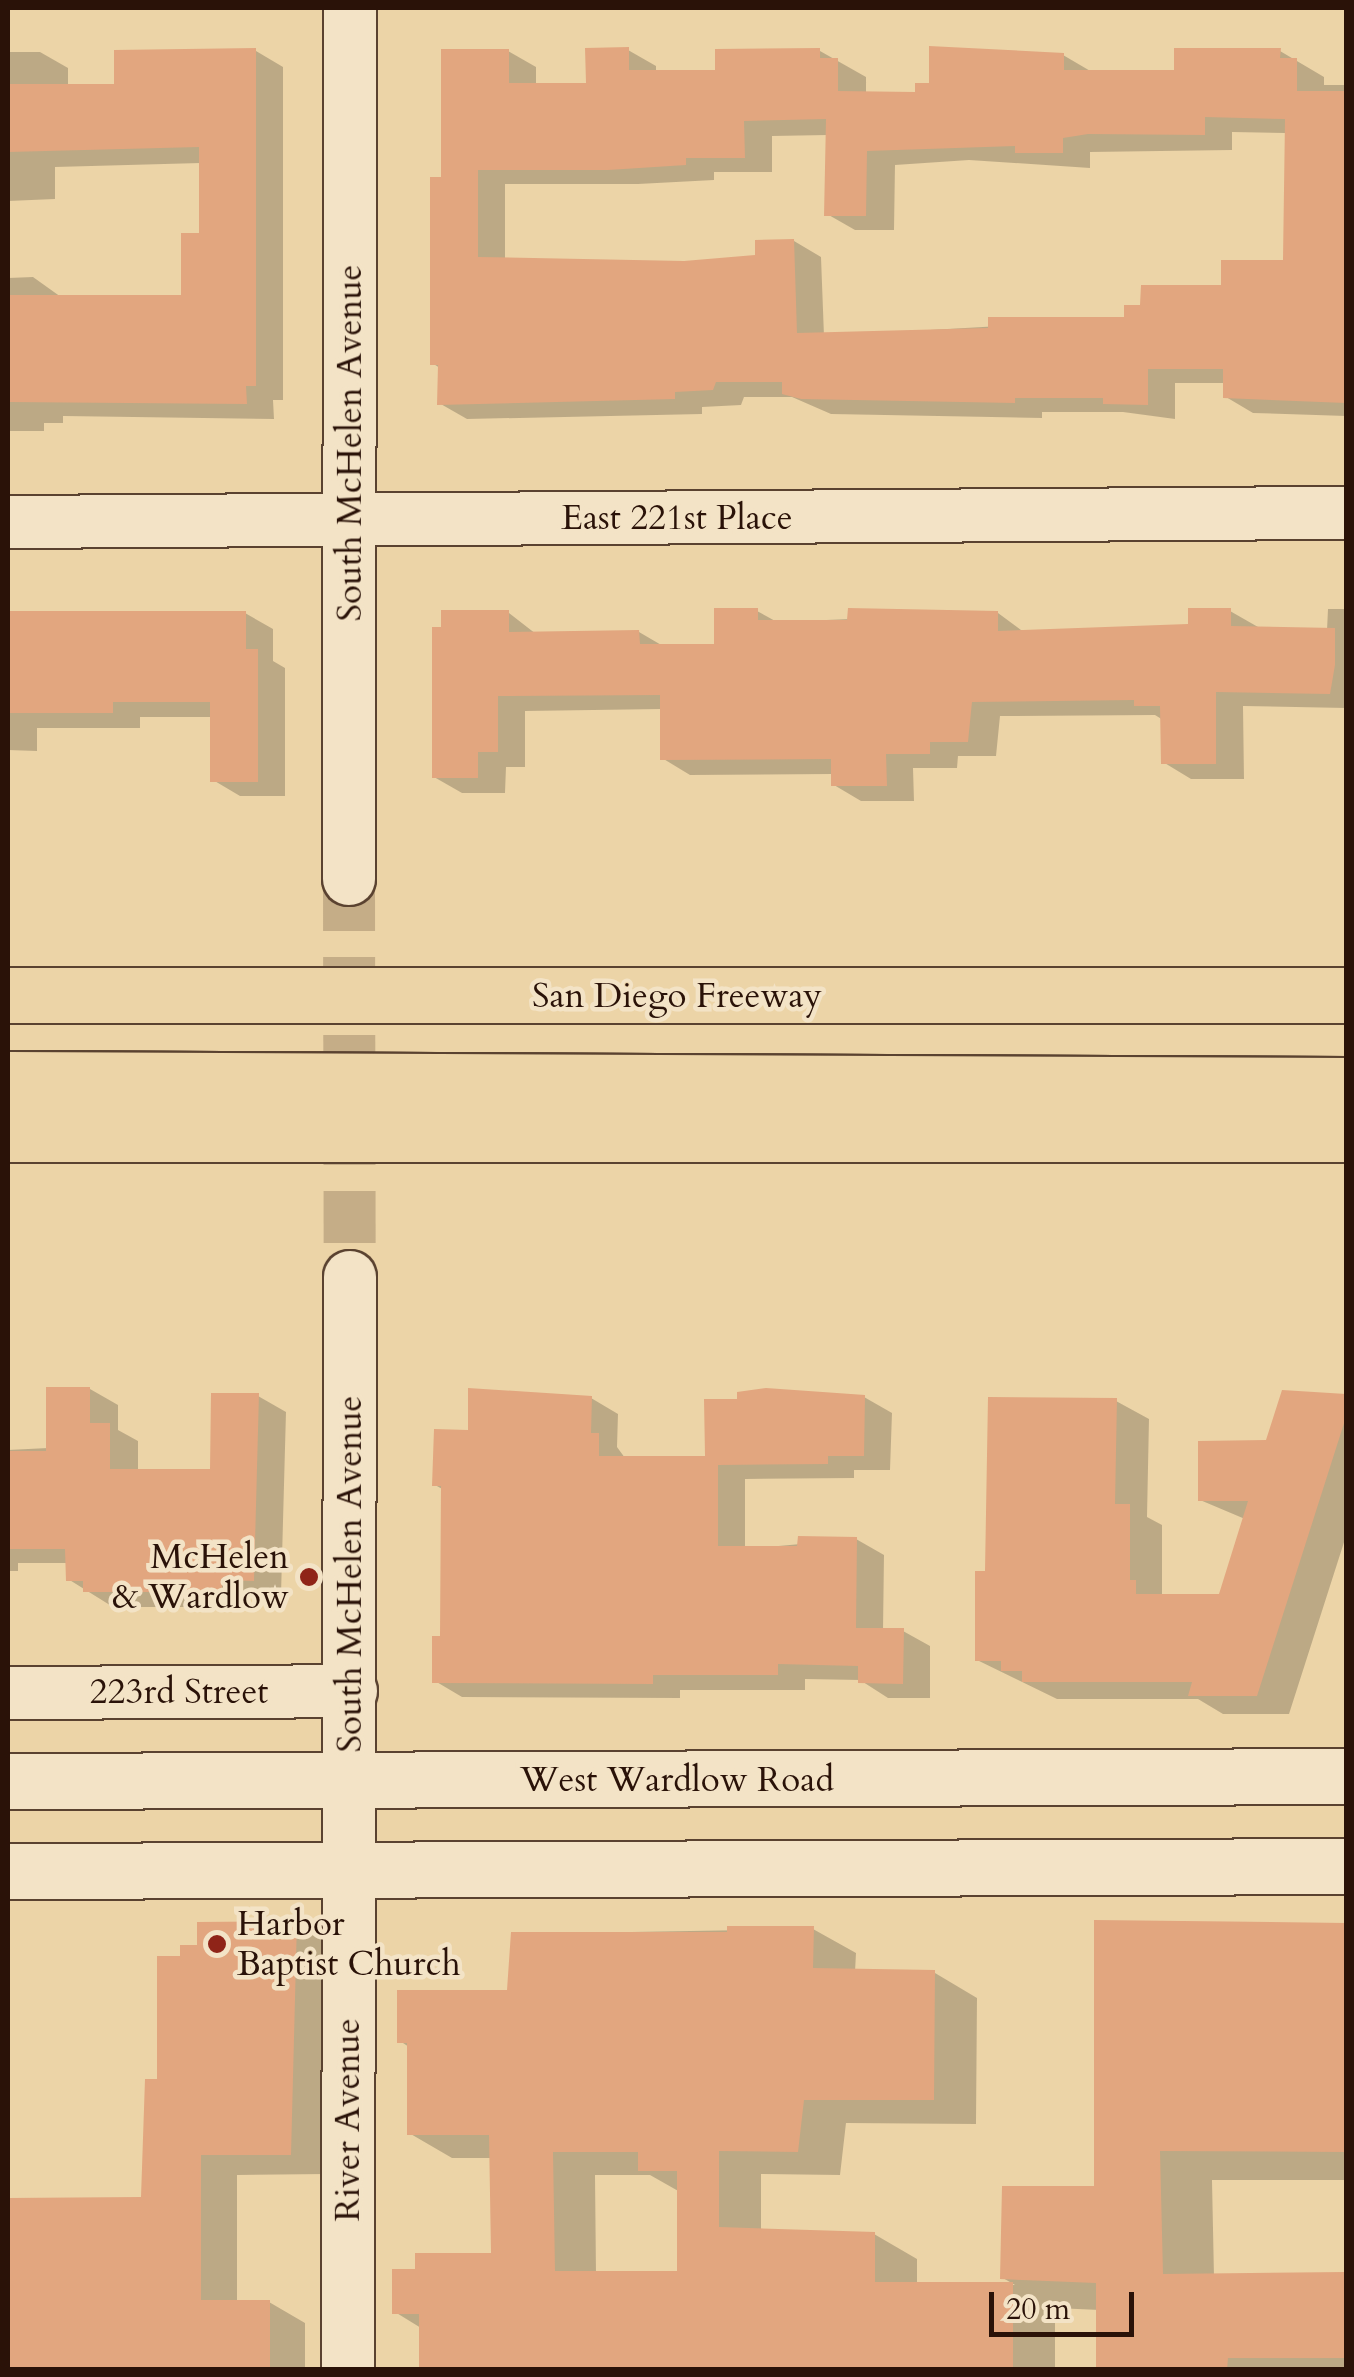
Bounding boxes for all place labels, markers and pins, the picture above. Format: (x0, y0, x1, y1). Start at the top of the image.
place label: McHelen & Wardlow (113, 1536, 289, 1618)
marker: McHelen & Wardlow (298, 1566, 320, 1588)
place label: Harbor Baptist Church (237, 1903, 461, 1985)
marker: Harbor Baptist Church (206, 1933, 228, 1955)

